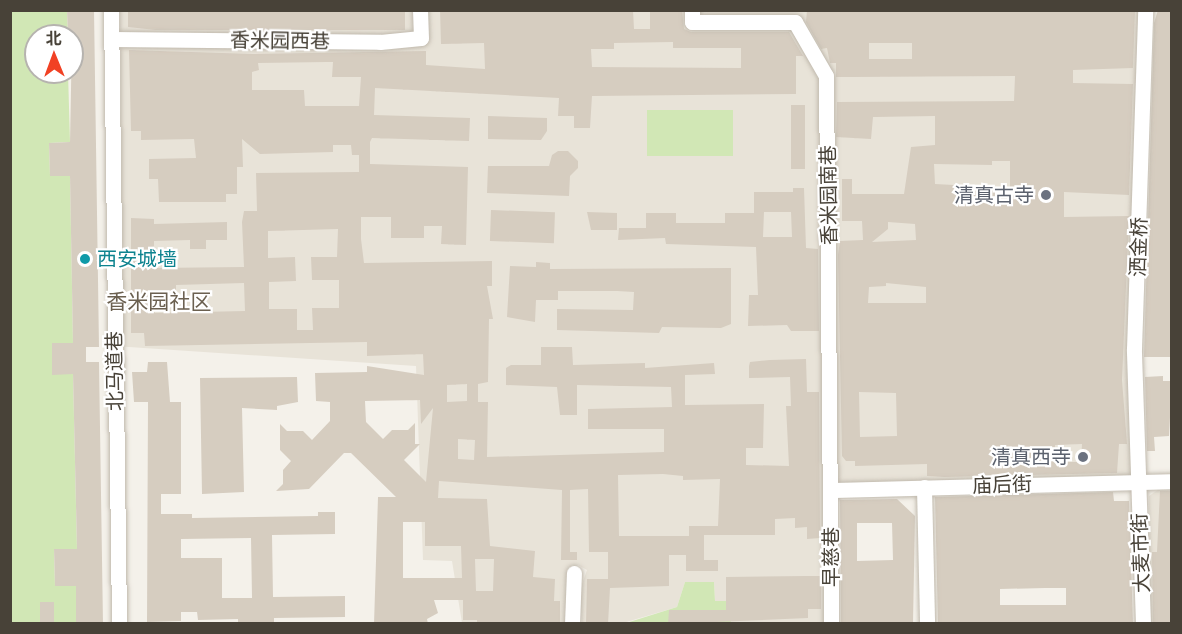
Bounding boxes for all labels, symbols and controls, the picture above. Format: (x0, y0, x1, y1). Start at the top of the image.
north arrow (24, 24, 84, 84)
text: 北 (46, 28, 62, 48)
street label: 香米园西巷 (230, 28, 330, 54)
street label: 香米园南巷 (816, 145, 842, 245)
place label: 清真古寺 (954, 183, 1034, 207)
marker: 清真古寺 (1039, 188, 1053, 202)
street label: 洒金桥 (1126, 217, 1152, 277)
place label: 西安城墙 (97, 247, 177, 271)
marker: 西安城墙 (78, 252, 92, 266)
district label: 香米园社区 (107, 289, 211, 315)
street label: 北马道巷 (102, 331, 128, 411)
place label: 清真西寺 (991, 445, 1071, 469)
marker: 清真西寺 (1076, 450, 1090, 464)
street label: 庙后街 (972, 472, 1032, 498)
street label: 大麦市街 (1128, 513, 1154, 593)
street label: 早慈巷 (819, 527, 843, 587)

